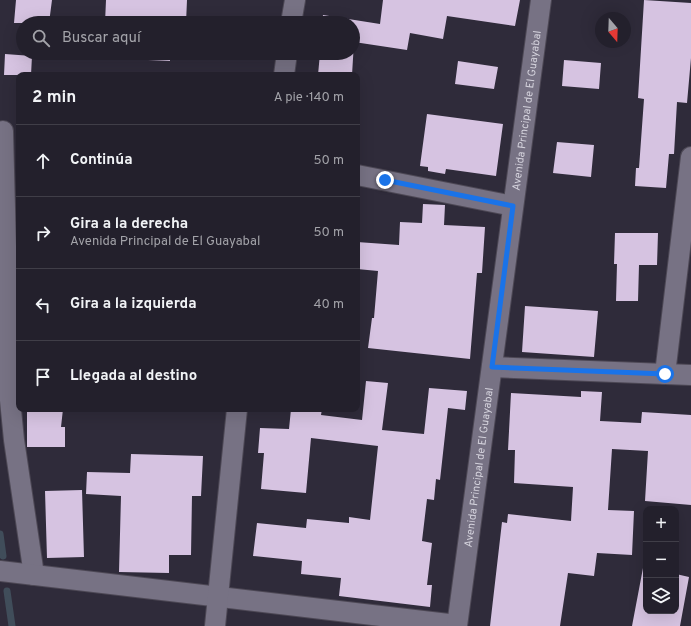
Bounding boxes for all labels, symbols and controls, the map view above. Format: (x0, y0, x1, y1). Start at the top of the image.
north arrow (595, 12, 631, 48)
search box (16, 16, 360, 60)
icon: search (30, 27, 52, 49)
text: Buscar aquí (62, 29, 141, 48)
street label: Avenida Principal de El Guayabal (509, 30, 545, 192)
text: 2 min (32, 87, 76, 109)
text: A pie · 140 m (274, 90, 344, 106)
icon: ahead (32, 150, 54, 172)
text: Continúa (70, 151, 132, 170)
text: 50 m (314, 153, 344, 169)
route end (376, 171, 394, 189)
text: Gira a la derecha (70, 215, 188, 234)
icon: right (32, 222, 54, 244)
text: 50 m (314, 225, 344, 241)
text: Avenida Principal de El Guayabal (70, 234, 260, 250)
icon: left (32, 294, 54, 316)
text: Gira a la izquierda (70, 295, 197, 314)
text: 40 m (314, 297, 344, 313)
route start (656, 365, 674, 383)
icon: arrive (32, 366, 54, 388)
text: Llegada al destino (70, 367, 197, 386)
street label: Avenida Principal de El Guayabal (462, 387, 497, 548)
map controls (643, 506, 679, 614)
button: + (643, 506, 679, 542)
button: − (643, 542, 679, 578)
button: layers (643, 578, 679, 614)

